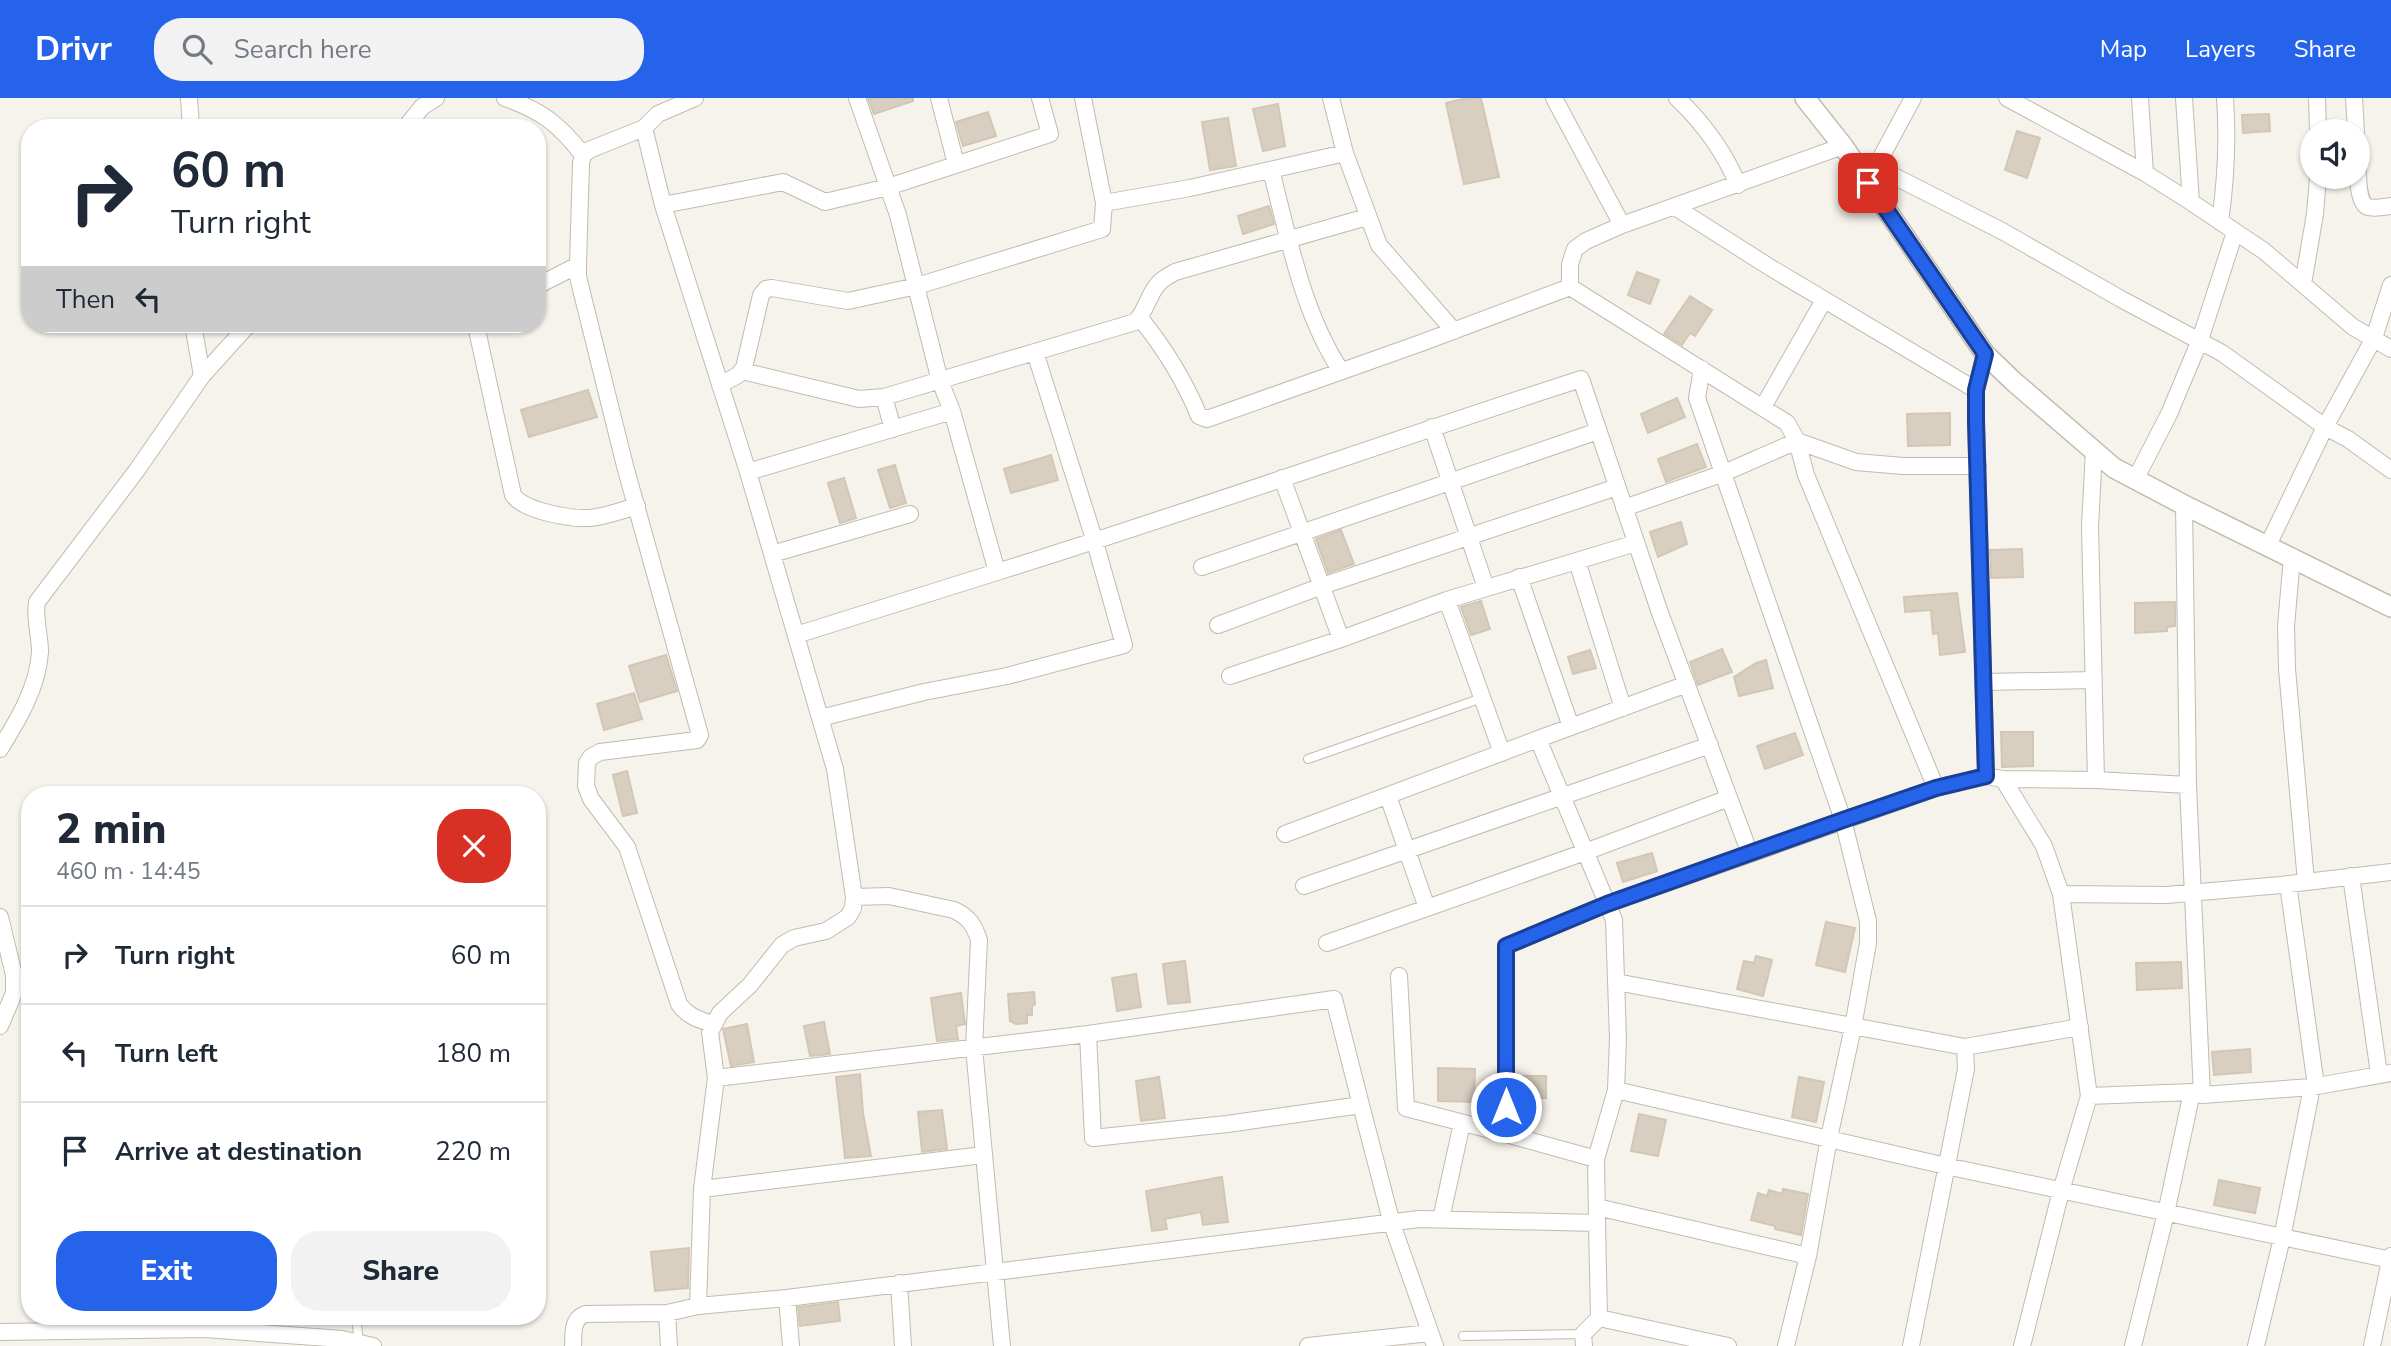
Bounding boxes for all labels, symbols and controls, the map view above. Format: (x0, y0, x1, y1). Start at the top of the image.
search box (154, 18, 644, 81)
text: Drivr (35, 27, 112, 72)
icon: search (178, 30, 216, 68)
text: Search here (234, 32, 372, 67)
text: Map (2100, 33, 2147, 65)
text: Layers (2185, 33, 2256, 65)
text: Share (2294, 33, 2356, 65)
map controls (2300, 119, 2370, 189)
button: sound (2300, 119, 2370, 189)
text: 60 m (171, 137, 286, 204)
icon: right (56, 147, 147, 238)
pin (1838, 153, 1898, 213)
icon: arrive (1849, 164, 1887, 202)
text: Turn right (171, 201, 311, 244)
icon: left (129, 280, 167, 318)
text: Then (56, 282, 115, 317)
text: 2 min (56, 801, 166, 858)
button: close (437, 809, 511, 883)
text: 460 m · 14:45 (56, 856, 201, 887)
icon: right (56, 936, 94, 974)
text: Turn right (115, 938, 234, 973)
text: 60 m (451, 938, 511, 973)
icon: left (56, 1034, 94, 1072)
text: Turn left (115, 1036, 218, 1071)
text: 180 m (435, 1036, 511, 1071)
position arrow (1469, 1070, 1543, 1144)
icon: arrive (56, 1132, 94, 1170)
text: Arrive at destination (115, 1134, 362, 1169)
text: 220 m (435, 1134, 511, 1169)
button: Exit (56, 1231, 277, 1311)
button: Share (291, 1231, 511, 1311)

